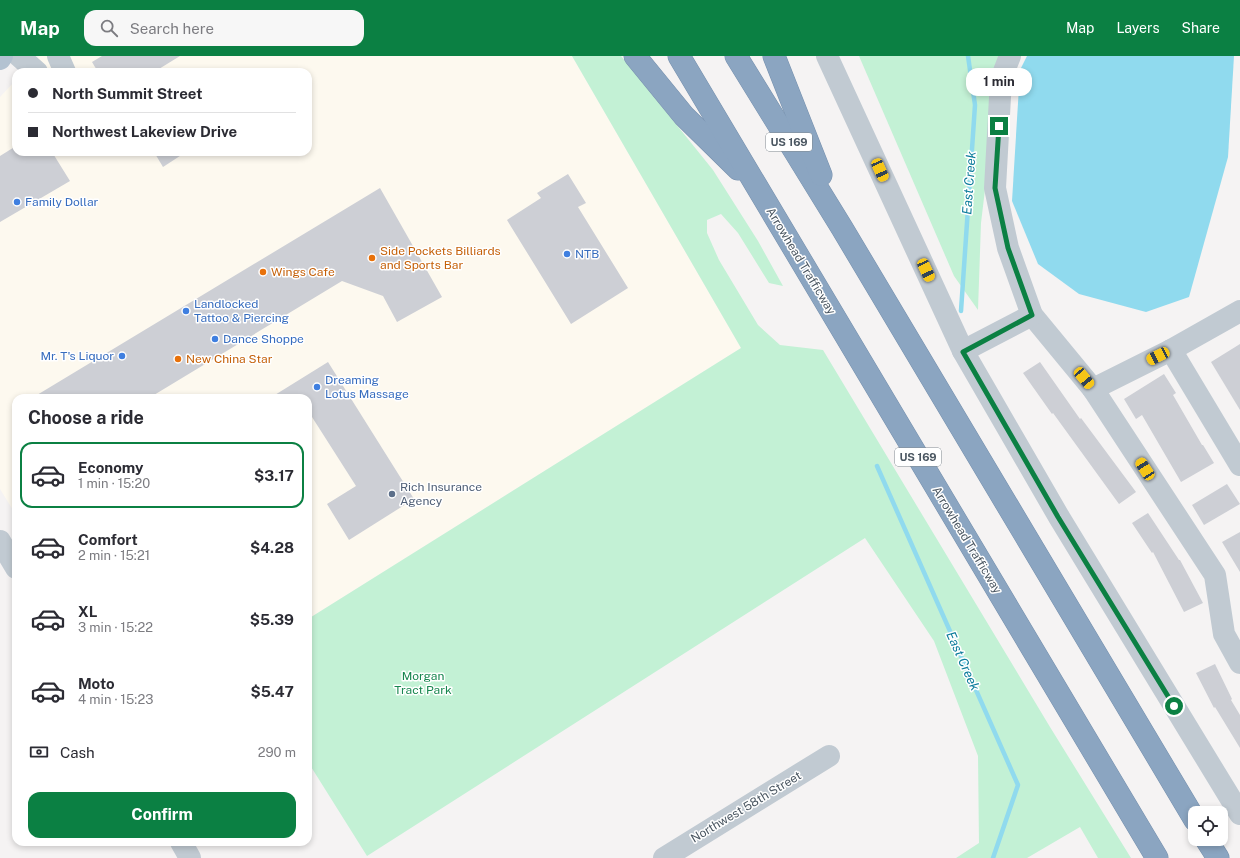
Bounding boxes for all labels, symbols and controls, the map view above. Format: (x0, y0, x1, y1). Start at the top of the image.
search box (84, 10, 364, 46)
text: Map (20, 17, 60, 39)
icon: search (98, 17, 120, 39)
text: Search here (130, 20, 214, 37)
text: Map (1066, 20, 1094, 36)
text: Layers (1116, 20, 1160, 36)
text: Share (1182, 20, 1220, 36)
callout: 1 min (966, 68, 1032, 96)
text: 1 min (983, 74, 1015, 89)
text: North Summit Street (52, 85, 203, 102)
route end (990, 117, 1008, 135)
text: Northwest Lakeview Drive (52, 123, 237, 140)
road number: US 169 (766, 133, 812, 151)
water label: East Creek (959, 151, 979, 215)
car (870, 157, 890, 183)
place label: Family Dollar (25, 195, 99, 209)
marker: Family Dollar (12, 197, 22, 207)
street label: Arrowhead Trafficway (763, 205, 839, 318)
place label: Side Pockets Billiards and Sports Bar (380, 244, 501, 272)
place label: NTB (575, 247, 599, 261)
marker: NTB (562, 249, 572, 259)
marker: Side Pockets Billiards and Sports Bar (367, 253, 377, 263)
car (915, 257, 937, 283)
place label: Wings Cafe (271, 265, 335, 279)
marker: Wings Cafe (258, 267, 268, 277)
place label: Landlocked Tattoo & Piercing (194, 297, 289, 325)
marker: Landlocked Tattoo & Piercing (181, 306, 191, 316)
place label: Dance Shoppe (223, 332, 304, 346)
marker: Dance Shoppe (210, 334, 220, 344)
car (1145, 345, 1171, 367)
place label: Mr. T's Liquor (40, 349, 114, 363)
marker: Mr. T's Liquor (117, 351, 127, 361)
place label: New China Star (186, 352, 273, 366)
marker: New China Star (173, 354, 183, 364)
car (1072, 365, 1096, 391)
place label: Dreaming Lotus Massage (325, 373, 409, 401)
marker: Dreaming Lotus Massage (312, 382, 322, 392)
text: Choose a ride (28, 407, 144, 428)
road number: US 169 (895, 448, 941, 466)
car (1133, 456, 1157, 482)
icon: car (30, 457, 66, 493)
text: Economy (78, 459, 143, 476)
text: $3.17 (254, 467, 294, 484)
text: 1 min · 15:20 (78, 476, 150, 491)
place label: Rich Insurance Agency (400, 480, 482, 508)
street label: Arrowhead Trafficway (929, 484, 1005, 597)
marker: Rich Insurance Agency (387, 489, 397, 499)
icon: car (30, 529, 66, 565)
text: Comfort (78, 531, 138, 548)
text: $4.28 (250, 539, 294, 556)
text: 2 min · 15:21 (78, 548, 150, 563)
icon: car (30, 601, 66, 637)
text: XL (78, 603, 97, 620)
text: $5.39 (250, 611, 294, 628)
text: 3 min · 15:22 (78, 620, 153, 635)
water label: East Creek (943, 629, 983, 693)
park label: Morgan Tract Park (394, 669, 452, 697)
icon: car (30, 673, 66, 709)
text: Moto (78, 675, 115, 692)
text: $5.47 (250, 683, 294, 700)
text: 4 min · 15:23 (78, 692, 153, 707)
route start (1165, 697, 1183, 715)
icon: cash (28, 741, 50, 763)
text: Cash (60, 744, 95, 761)
text: 290 m (258, 745, 296, 760)
street label: Northwest 58th Street (688, 768, 804, 845)
button: Confirm (28, 792, 296, 838)
map controls (1188, 806, 1228, 846)
button: locate (1188, 806, 1228, 846)

